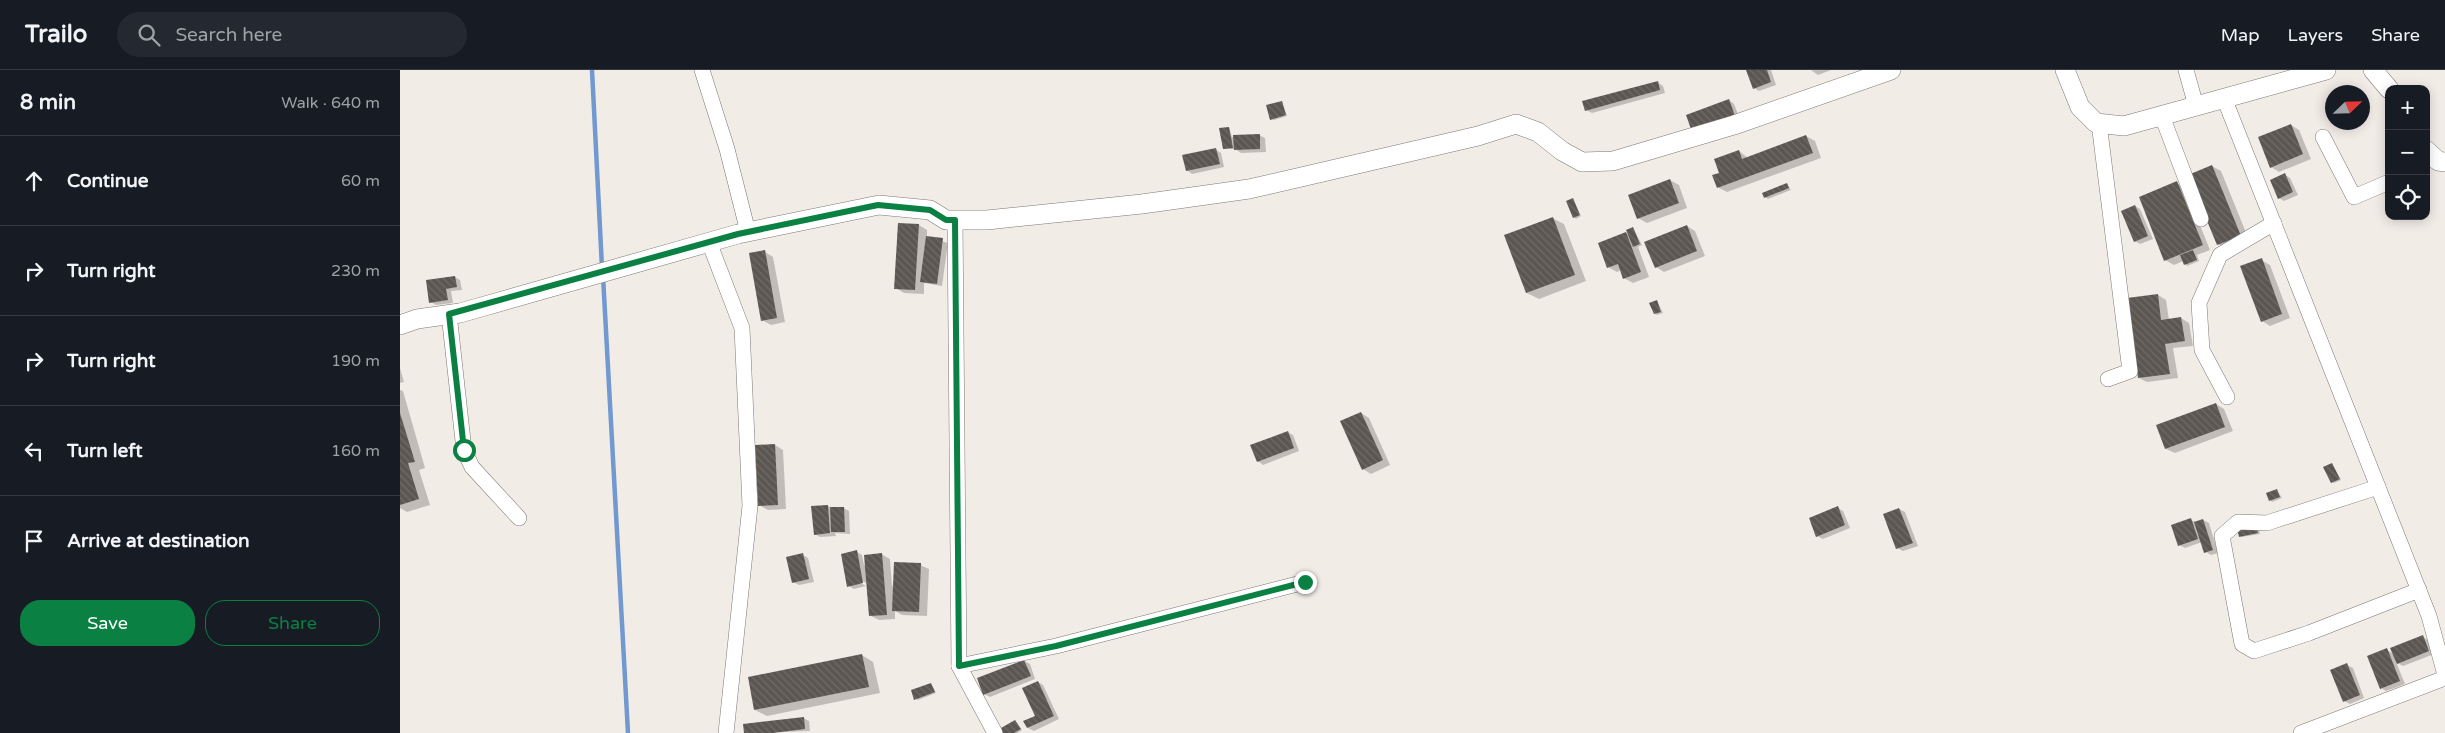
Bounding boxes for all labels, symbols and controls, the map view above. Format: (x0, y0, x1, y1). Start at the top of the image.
search box (117, 12, 467, 57)
text: Trailo (25, 20, 87, 49)
icon: search (135, 21, 163, 49)
text: Search here (175, 24, 282, 46)
text: Map (2221, 24, 2260, 46)
text: Layers (2288, 24, 2343, 46)
text: Share (2371, 24, 2420, 46)
north arrow (2325, 85, 2370, 130)
map controls (2385, 85, 2430, 220)
button: + (2385, 85, 2430, 130)
text: 8 min (20, 90, 76, 115)
text: Walk · 640 m (281, 93, 380, 113)
button: − (2385, 130, 2430, 175)
icon: ahead (20, 167, 48, 195)
text: Continue (67, 170, 149, 192)
text: 60 m (341, 171, 380, 191)
button: locate (2385, 175, 2430, 220)
icon: right (20, 257, 48, 285)
text: Turn right (67, 260, 155, 282)
text: 230 m (331, 261, 380, 281)
icon: right (20, 347, 48, 375)
text: Turn right (67, 350, 155, 372)
text: 190 m (331, 351, 380, 371)
icon: left (20, 437, 48, 465)
route start (453, 439, 476, 462)
text: Turn left (67, 440, 143, 462)
text: 160 m (331, 441, 380, 461)
icon: arrive (20, 527, 48, 555)
text: Arrive at destination (67, 530, 250, 552)
route end (1294, 571, 1317, 594)
button: Save (20, 600, 195, 646)
button: Share (205, 600, 380, 646)

